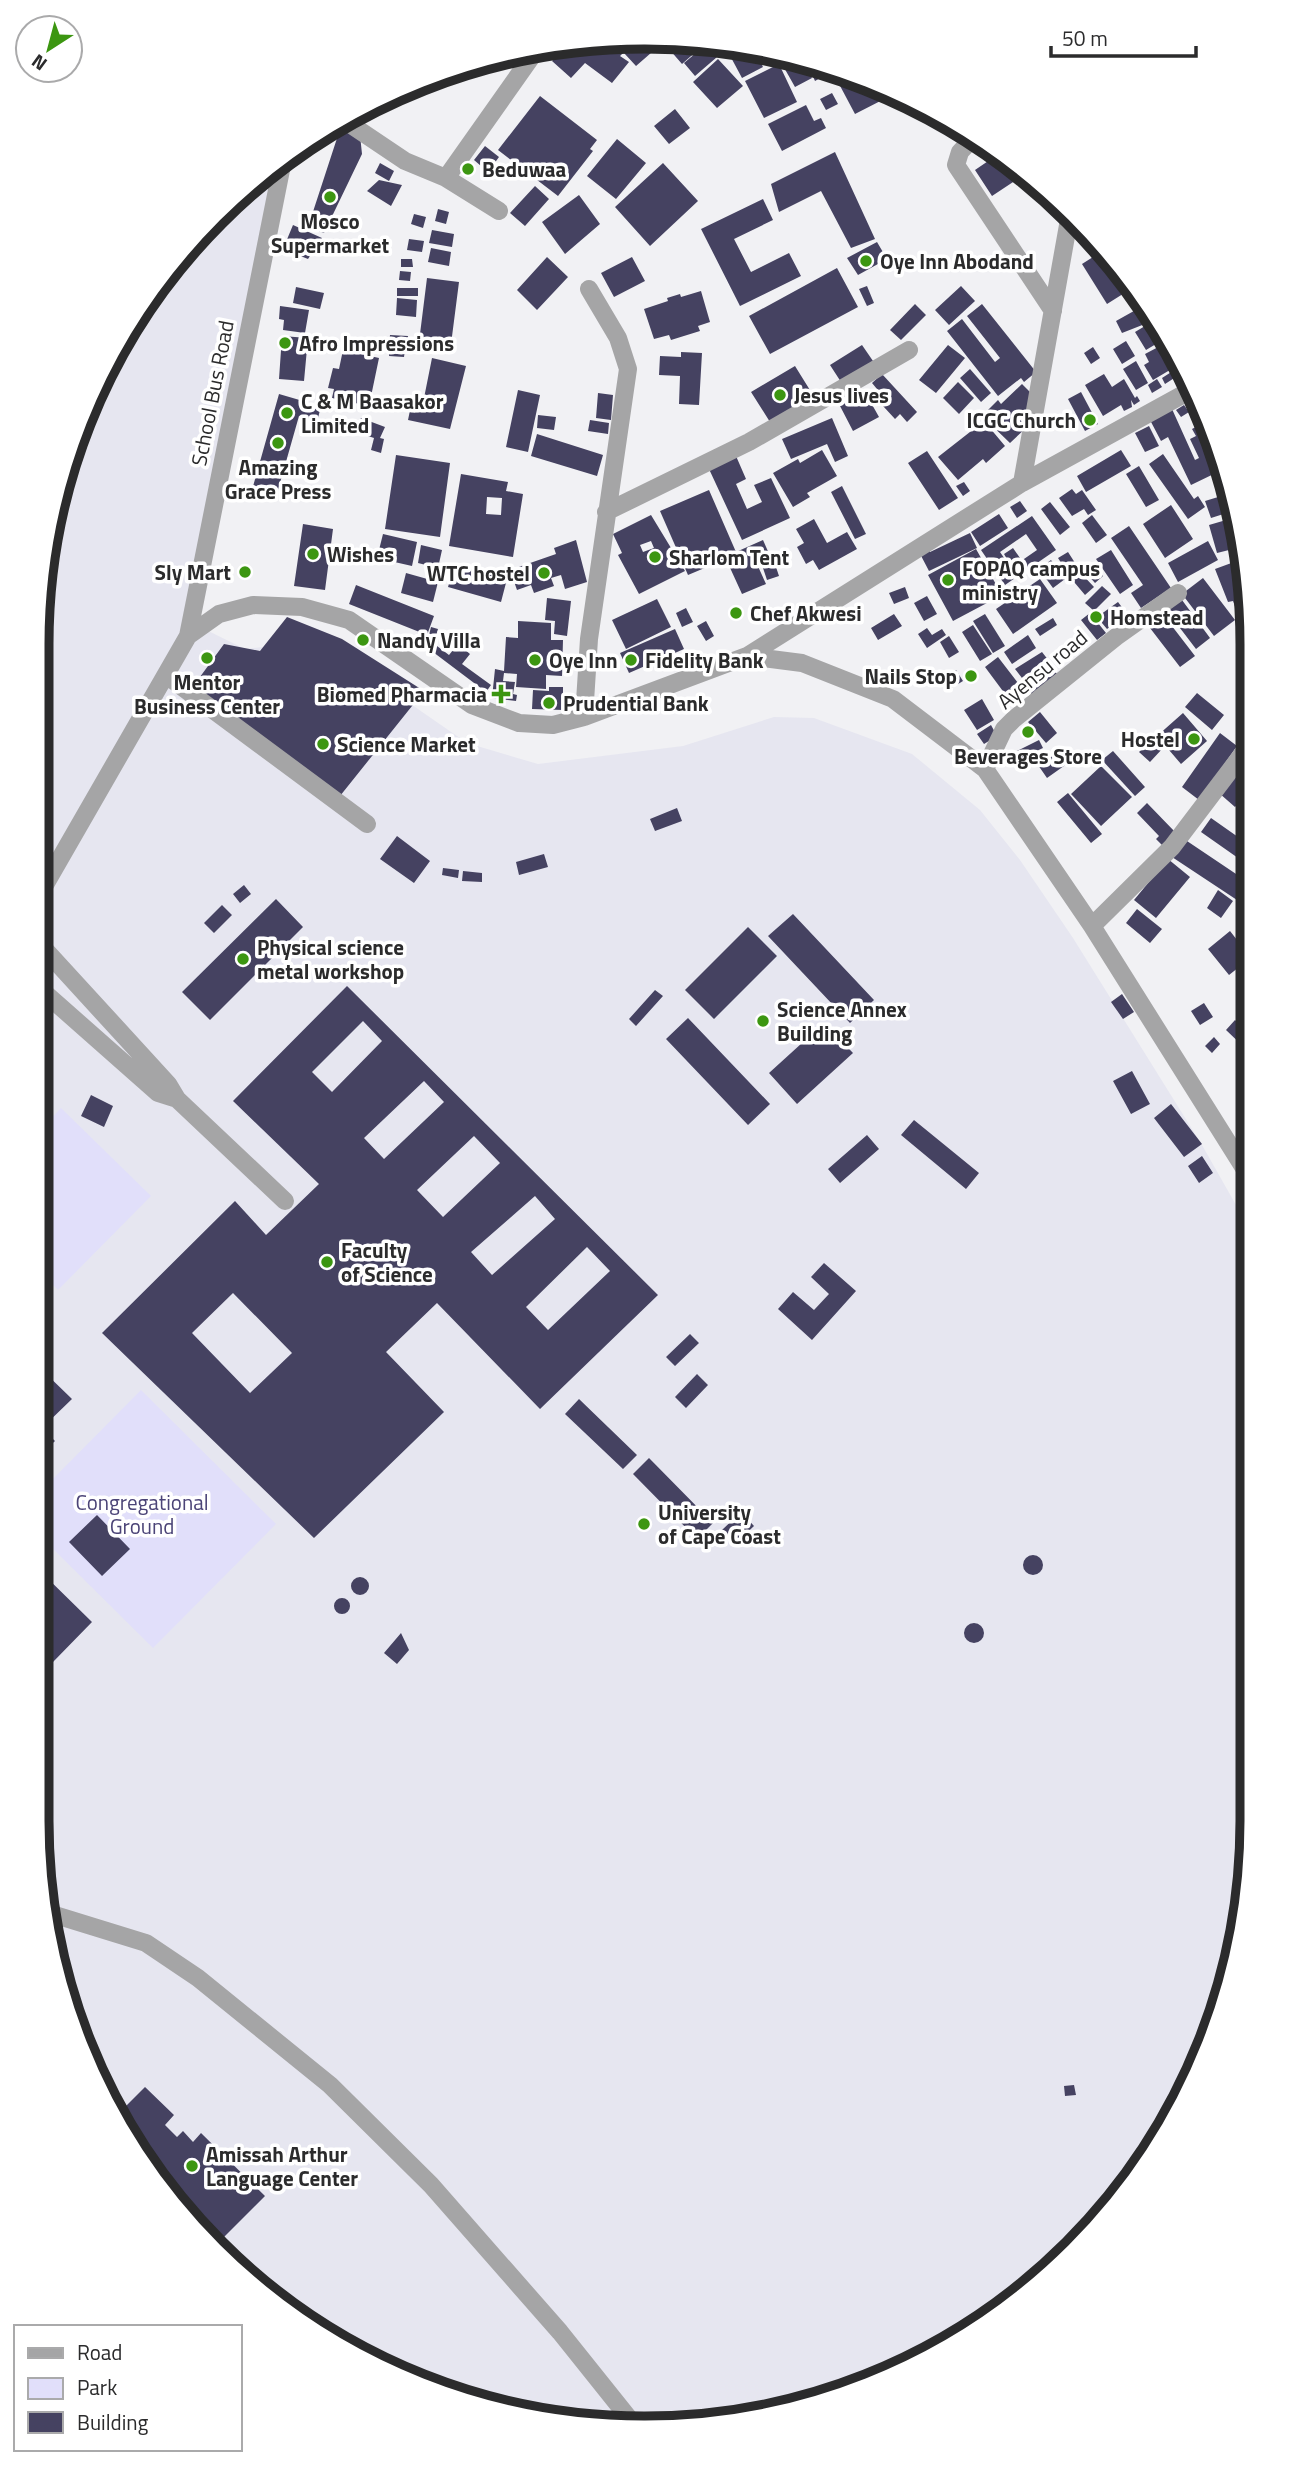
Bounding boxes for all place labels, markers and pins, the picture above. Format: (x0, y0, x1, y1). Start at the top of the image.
place label: Beduwaa (482, 153, 567, 185)
marker: Beduwaa (460, 161, 476, 177)
marker: Mosco Supermarket (322, 189, 338, 205)
place label: Mosco Supermarket (271, 205, 389, 261)
place label: Oye Inn Abodand (880, 245, 1034, 277)
marker: Oye Inn Abodand (858, 253, 874, 269)
place label: Afro Impressions (299, 327, 454, 359)
marker: Afro Impressions (277, 335, 293, 351)
place label: Jesus lives (794, 379, 889, 411)
place label: C & M Baasakor Limited (301, 385, 444, 441)
marker: Jesus lives (772, 387, 788, 403)
place label: ICGC Church (966, 404, 1076, 436)
marker: C & M Baasakor Limited (279, 405, 295, 421)
marker: ICGC Church (1082, 412, 1098, 428)
marker: Amazing Grace Press (270, 435, 286, 451)
place label: Amazing Grace Press (225, 451, 331, 507)
place label: Wishes (327, 538, 394, 570)
place label: Sharlom Tent (669, 541, 790, 573)
marker: Wishes (305, 546, 321, 562)
marker: Sharlom Tent (647, 549, 663, 565)
place label: FOPAQ campus ministry (962, 552, 1100, 608)
place label: Sly Mart (155, 556, 231, 588)
place label: WTC hostel (427, 557, 530, 589)
marker: Sly Mart (237, 564, 253, 580)
marker: WTC hostel (536, 565, 552, 581)
marker: FOPAQ campus ministry (940, 572, 956, 588)
place label: Chef Akwesi (750, 597, 862, 629)
place label: Homstead (1110, 601, 1203, 633)
marker: Chef Akwesi (728, 605, 744, 621)
marker: Homstead (1088, 609, 1104, 625)
place label: Nandy Villa (377, 624, 481, 656)
marker: Nandy Villa (355, 632, 371, 648)
place label: Oye Inn (549, 644, 618, 676)
place label: Fidelity Bank (645, 644, 764, 676)
marker: Mentor Business Center (199, 650, 215, 666)
marker: Oye Inn (527, 652, 543, 668)
marker: Fidelity Bank (623, 652, 639, 668)
place label: Nails Stop (865, 660, 957, 692)
place label: Mentor Business Center (134, 666, 280, 722)
marker: Nails Stop (963, 668, 979, 684)
place label: Biomed Pharmacia (317, 678, 487, 710)
marker: Biomed Pharmacia (493, 686, 509, 702)
place label: Prudential Bank (563, 687, 709, 719)
marker: Prudential Bank (541, 695, 557, 711)
place label: Hostel (1121, 723, 1180, 755)
marker: Beverages Store (1020, 724, 1036, 740)
place label: Science Market (337, 728, 476, 760)
marker: Hostel (1186, 731, 1202, 747)
marker: Science Market (315, 736, 331, 752)
place label: Beverages Store (954, 740, 1102, 772)
place label: Physical science metal workshop (257, 931, 404, 987)
marker: Physical science metal workshop (235, 951, 251, 967)
place label: Science Annex Building (777, 993, 907, 1049)
marker: Science Annex Building (755, 1013, 771, 1029)
place label: Faculty of Science (341, 1234, 433, 1290)
marker: Faculty of Science (319, 1254, 335, 1270)
place label: University of Cape Coast (658, 1496, 781, 1552)
marker: University of Cape Coast (636, 1516, 652, 1532)
place label: Amissah Arthur Language Center (206, 2138, 358, 2194)
marker: Amissah Arthur Language Center (184, 2158, 200, 2174)

